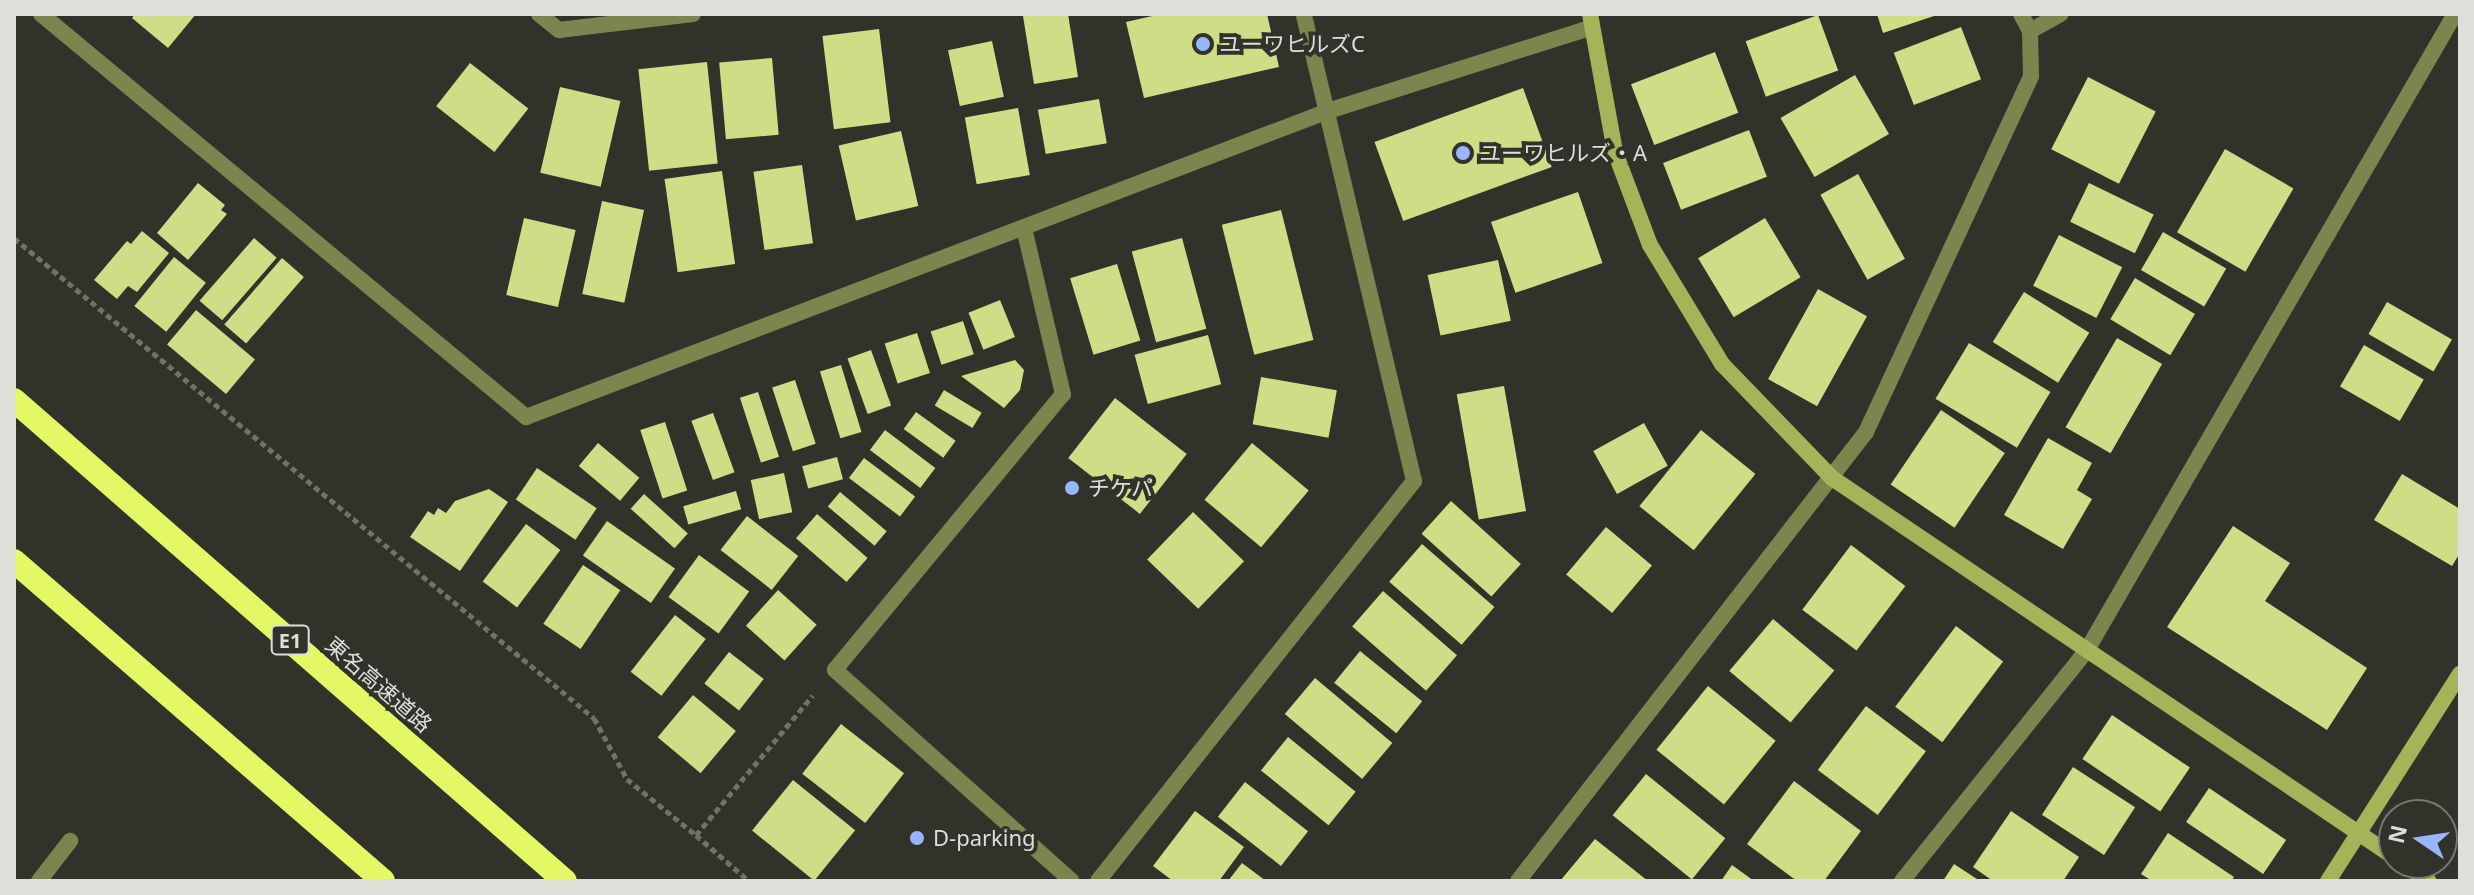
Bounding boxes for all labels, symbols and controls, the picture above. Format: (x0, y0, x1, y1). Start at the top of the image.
place label: ユーワヒルズC (1219, 31, 1365, 57)
marker: ユーワヒルズC (1194, 35, 1212, 53)
place label: ユーワヒルズ・A (1479, 140, 1647, 166)
marker: ユーワヒルズ・A (1454, 144, 1472, 162)
place label: チケパ (1088, 475, 1154, 501)
marker: チケパ (1063, 479, 1081, 497)
road number: E1 (270, 624, 310, 656)
street label: 東名高速道路 (321, 631, 437, 737)
north arrow (2378, 799, 2458, 879)
text: N (2380, 822, 2413, 846)
place label: D-parking (933, 825, 1036, 851)
marker: D-parking (908, 829, 926, 847)

